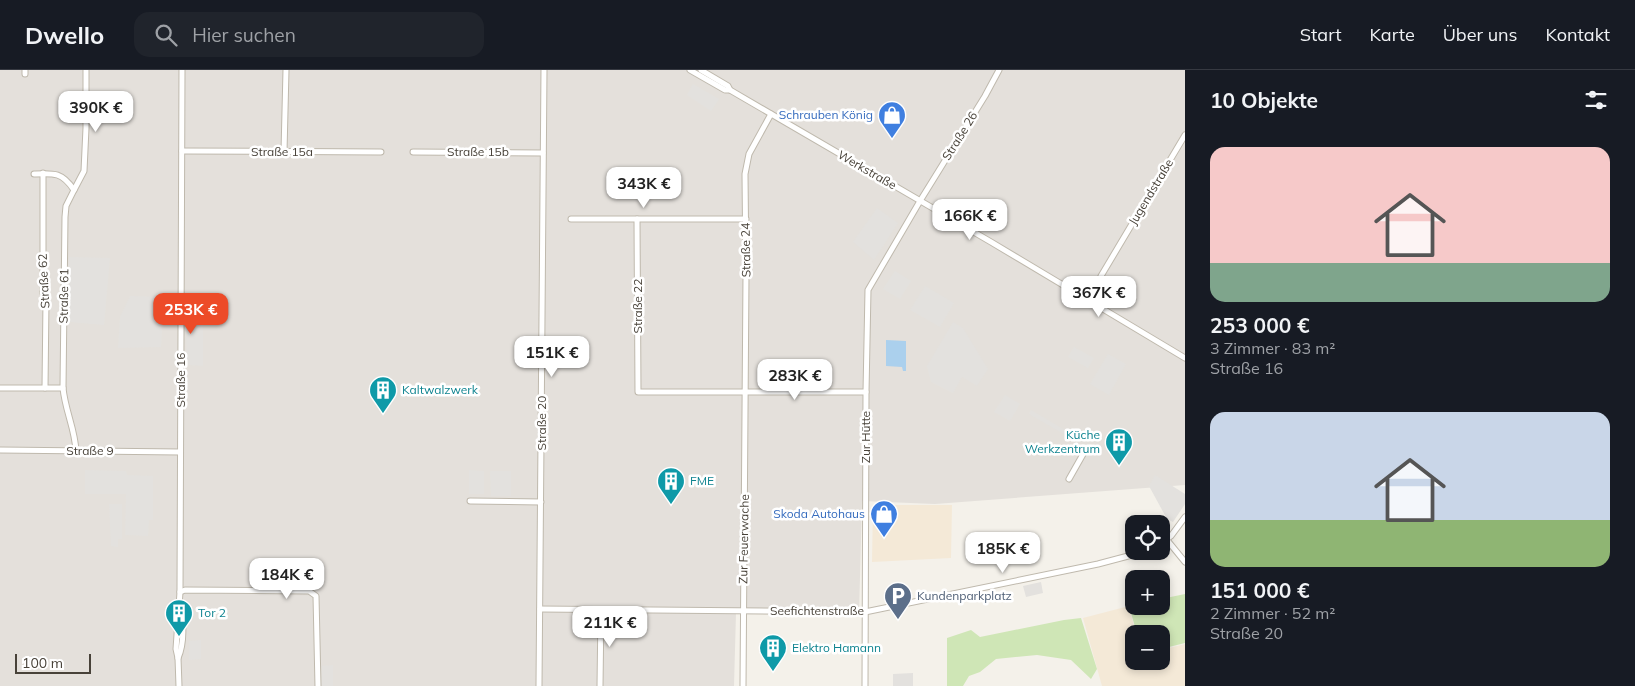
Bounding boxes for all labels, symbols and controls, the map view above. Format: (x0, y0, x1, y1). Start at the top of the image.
search box (134, 12, 484, 57)
text: Dwello (25, 20, 104, 50)
icon: search (152, 21, 180, 49)
text: Hier suchen (192, 23, 296, 47)
text: Start (1300, 23, 1341, 46)
text: Karte (1369, 23, 1415, 46)
text: Über uns (1443, 23, 1518, 46)
text: Kontakt (1546, 23, 1610, 46)
icon: filters (1582, 86, 1610, 114)
text: 10 Objekte (1210, 87, 1318, 113)
pin: 390K € (55, 90, 137, 133)
text: 390K € (69, 97, 123, 117)
shop icon: Schrauben König (877, 100, 907, 139)
place label: Schrauben König (779, 107, 873, 122)
street label: Straße 26 (939, 109, 980, 163)
street label: Straße 15a (251, 144, 313, 159)
street label: Straße 15b (447, 144, 509, 159)
street label: Werkstraße (835, 147, 899, 192)
street label: Jugendstraße (1125, 156, 1176, 228)
pin: 343K € (603, 166, 685, 209)
text: 343K € (617, 173, 671, 193)
icon: home (1365, 180, 1455, 270)
pin: 166K € (929, 198, 1011, 241)
text: 166K € (943, 205, 997, 225)
street label: Straße 24 (738, 222, 753, 278)
street label: Straße 62 (35, 253, 52, 309)
street label: Straße 61 (56, 268, 71, 324)
pin: 367K € (1058, 276, 1140, 318)
street label: Straße 22 (630, 279, 645, 333)
text: 367K € (1072, 282, 1126, 302)
pin: 253K € (150, 292, 232, 335)
text: 253K € (164, 299, 218, 319)
text: 253 000 € (1210, 312, 1310, 338)
pin: 151K € (511, 336, 593, 378)
text: 3 Zimmer · 83 m² (1210, 338, 1335, 358)
text: 151K € (525, 342, 579, 362)
street label: Straße 16 (173, 353, 188, 407)
pin: 283K € (754, 358, 836, 401)
text: Straße 16 (1210, 358, 1283, 378)
text: 283K € (768, 365, 822, 385)
building icon: Kaltwalzwerk (368, 375, 398, 414)
place label: Kaltwalzwerk (402, 382, 479, 397)
street label: Straße 20 (534, 396, 549, 450)
street label: Zur Hütte (858, 411, 873, 463)
place label: Küche Werkzentrum (1025, 427, 1100, 456)
building icon: Küche Werkzentrum (1104, 427, 1134, 466)
street label: Straße 9 (66, 443, 114, 458)
icon: home (1365, 445, 1455, 535)
building icon: FME (656, 466, 686, 505)
place label: FME (690, 473, 714, 488)
street label: Zur Feuerwache (735, 494, 752, 584)
shop icon: Skoda Autohaus (869, 499, 899, 538)
place label: Skoda Autohaus (773, 506, 865, 521)
map controls (1125, 515, 1170, 670)
button: locate (1125, 515, 1170, 560)
pin: 185K € (962, 532, 1044, 574)
text: 185K € (976, 538, 1030, 558)
pin: 184K € (246, 558, 328, 600)
text: 184K € (260, 564, 314, 584)
button: + (1125, 570, 1170, 615)
text: 151 000 € (1210, 577, 1310, 603)
parking icon: Kundenparkplatz (883, 581, 913, 620)
place label: Kundenparkplatz (917, 588, 1012, 603)
building icon: Tor 2 (164, 598, 194, 637)
street label: Seefichtenstraße (770, 603, 864, 618)
text: 2 Zimmer · 52 m² (1210, 603, 1335, 623)
place label: Tor 2 (198, 605, 226, 620)
pin: 211K € (569, 606, 651, 648)
text: 211K € (583, 612, 637, 632)
text: Straße 20 (1210, 623, 1283, 643)
button: − (1125, 625, 1170, 670)
building icon: Elektro Hamann (758, 633, 788, 672)
place label: Elektro Hamann (792, 640, 881, 655)
scale bar (15, 651, 91, 674)
text: 100 m (22, 654, 63, 672)

